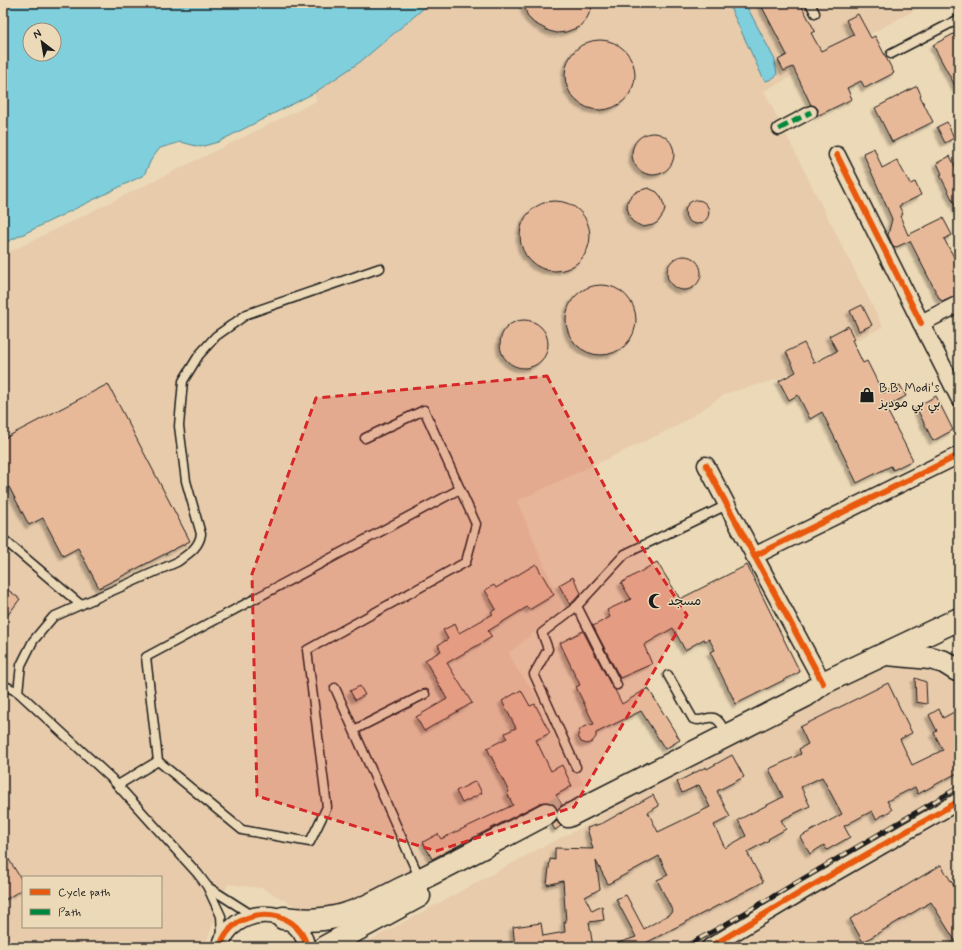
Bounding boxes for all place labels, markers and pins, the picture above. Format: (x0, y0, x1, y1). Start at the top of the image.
place label: B.B. Modi's بي بي موديز (878, 380, 941, 414)
shop icon: B.B. Modi's بي بي موديز (858, 386, 876, 404)
mosque icon: مسجد (647, 592, 665, 610)
place label: مسجد (668, 593, 701, 610)

